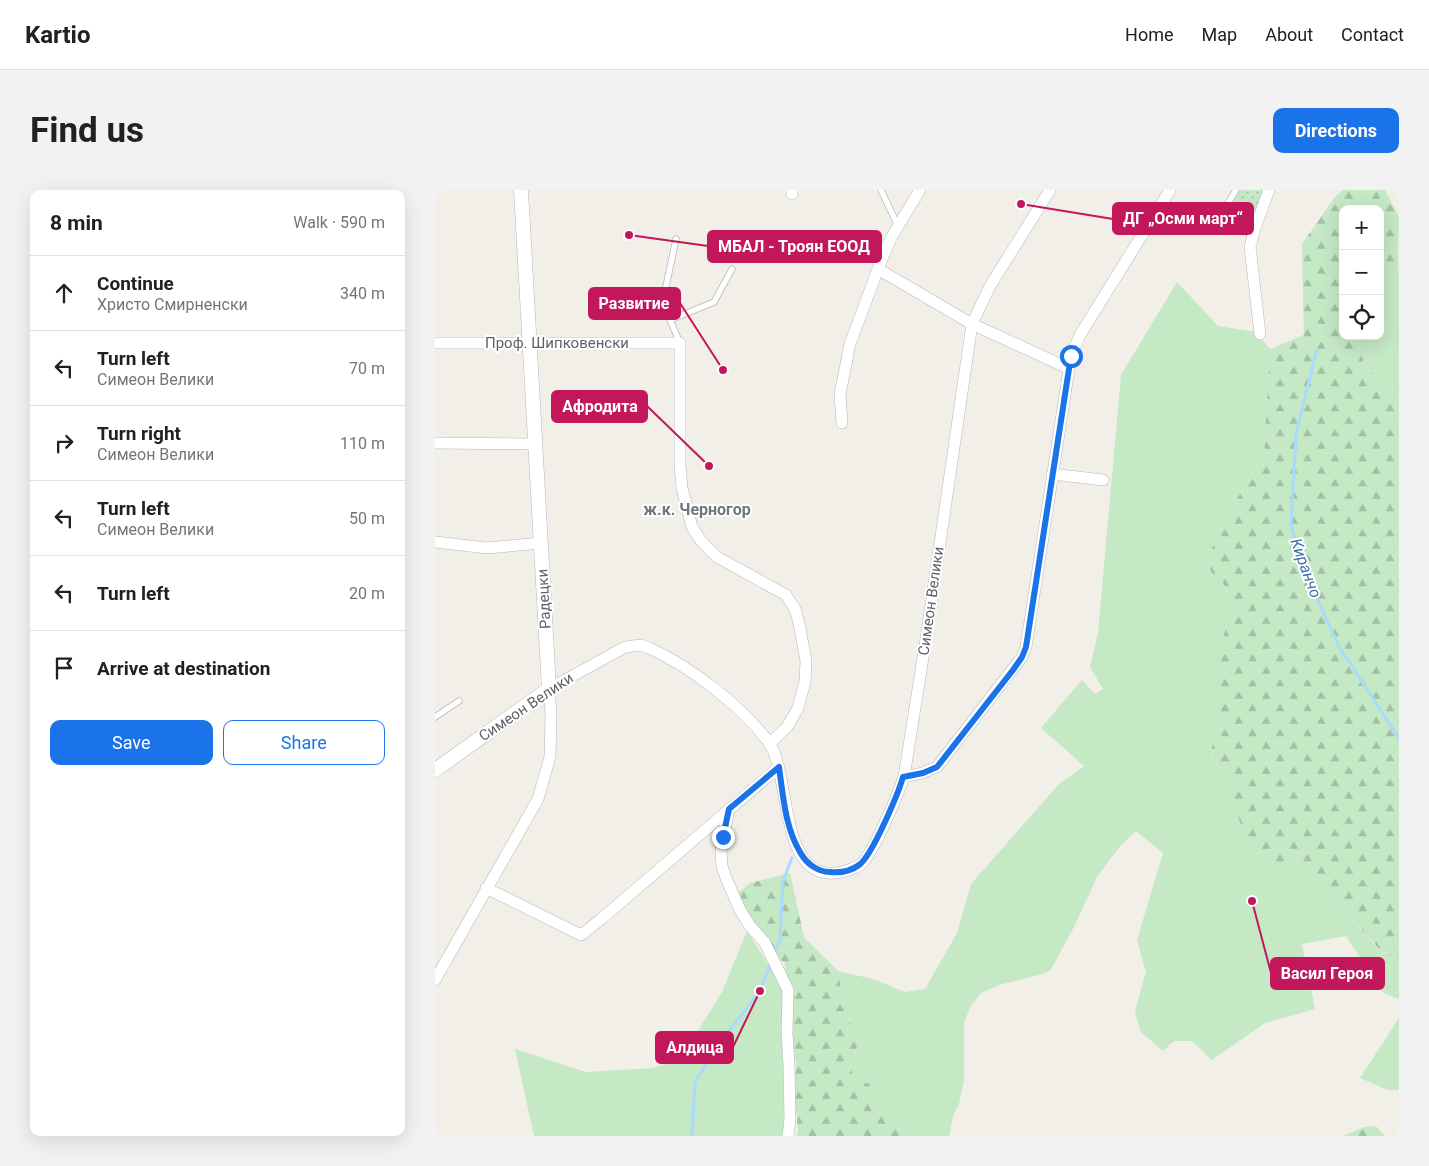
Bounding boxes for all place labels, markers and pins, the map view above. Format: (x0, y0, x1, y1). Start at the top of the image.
callout: ДГ „Осми март“ (1113, 203, 1253, 234)
callout: МБАЛ - Троян ЕООД (708, 231, 881, 262)
callout: Развитие (589, 288, 680, 319)
callout: Афродита (552, 391, 647, 422)
callout: Васил Героя (1271, 958, 1384, 989)
callout: Алдица (656, 1032, 733, 1063)

